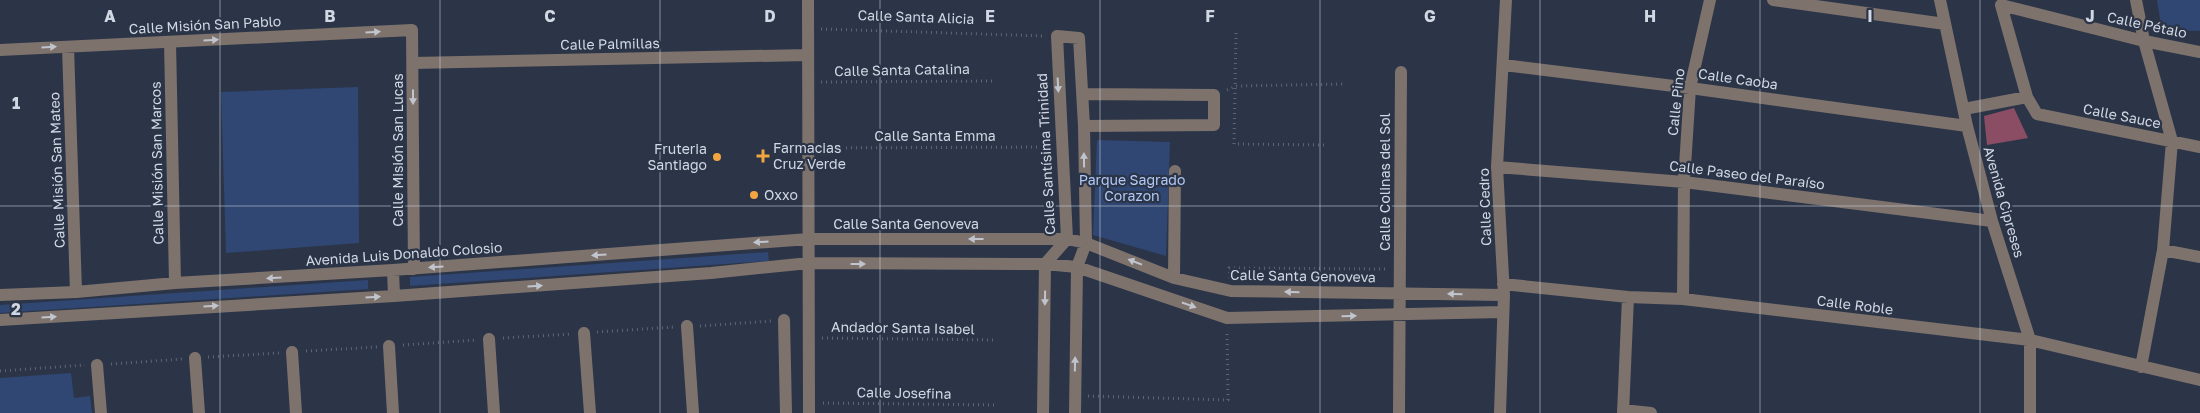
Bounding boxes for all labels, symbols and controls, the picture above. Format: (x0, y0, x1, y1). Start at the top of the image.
text: A (104, 6, 116, 26)
text: B (324, 6, 336, 26)
text: C (544, 6, 556, 26)
text: D (764, 6, 776, 26)
street label: Calle Santa Alicia (857, 6, 975, 27)
text: E (985, 6, 995, 26)
text: F (1205, 6, 1215, 26)
text: G (1424, 6, 1436, 26)
text: H (1644, 6, 1656, 26)
text: I (1867, 6, 1873, 26)
text: J (2085, 6, 2095, 26)
street label: Calle Pétalo (2106, 8, 2189, 41)
street label: Calle Misión San Pablo (128, 12, 282, 37)
one-way arrow (366, 28, 382, 36)
street label: Calle Palmillas (560, 34, 660, 53)
one-way arrow (203, 35, 219, 43)
one-way arrow (41, 43, 57, 51)
street label: Calle Santa Catalina (834, 60, 970, 79)
street label: Calle Caoba (1697, 65, 1779, 93)
street label: Calle Pino (1664, 67, 1688, 137)
street label: Calle Misión San Lucas (389, 73, 406, 227)
street label: Calle Santísima Trinidad (1033, 73, 1058, 235)
one-way arrow (1054, 77, 1062, 93)
street label: Calle Misión San Marcos (147, 81, 166, 245)
one-way arrow (409, 89, 417, 105)
street label: Calle Misión San Mateo (45, 92, 68, 248)
text: 1 (12, 93, 20, 113)
street label: Calle Sauce (2082, 100, 2162, 131)
street label: Calle Colinas del Sol (1376, 113, 1393, 251)
street label: Calle Santa Emma (874, 127, 996, 144)
place label: Farmacias Cruz Verde (773, 139, 846, 172)
place label: Fruteria Santiago (647, 140, 707, 173)
street label: Avenida Cipreses (1980, 144, 2028, 259)
marker: Farmacias Cruz Verde (757, 150, 769, 162)
marker: Fruteria Santiago (711, 151, 723, 163)
one-way arrow (1080, 151, 1088, 167)
street label: Calle Paseo del Paraíso (1668, 157, 1826, 192)
street label: Calle Cedro (1475, 168, 1494, 246)
park label: Parque Sagrado Corazon (1079, 171, 1185, 204)
place label: Oxxo (764, 186, 798, 203)
marker: Oxxo (748, 189, 760, 201)
street label: Calle Santa Genoveva (833, 215, 979, 232)
one-way arrow (968, 235, 984, 243)
street label: Avenida Luis Donaldo Colosio (305, 238, 503, 269)
one-way arrow (752, 239, 768, 247)
one-way arrow (590, 251, 606, 259)
one-way arrow (1127, 258, 1142, 265)
one-way arrow (850, 260, 866, 268)
one-way arrow (428, 263, 444, 271)
street label: Calle Santa Genoveva (1230, 266, 1376, 285)
one-way arrow (266, 274, 282, 282)
one-way arrow (527, 281, 543, 289)
one-way arrow (1284, 288, 1300, 296)
one-way arrow (1040, 290, 1048, 306)
one-way arrow (1447, 290, 1463, 298)
street label: Calle Roble (1816, 291, 1894, 318)
one-way arrow (365, 293, 381, 301)
text: 2 (11, 299, 21, 319)
one-way arrow (203, 302, 219, 310)
one-way arrow (1181, 302, 1196, 309)
one-way arrow (41, 312, 57, 320)
one-way arrow (1341, 312, 1357, 320)
street label: Andador Santa Isabel (831, 318, 975, 337)
one-way arrow (1072, 356, 1080, 372)
street label: Calle Josefina (856, 383, 952, 402)

